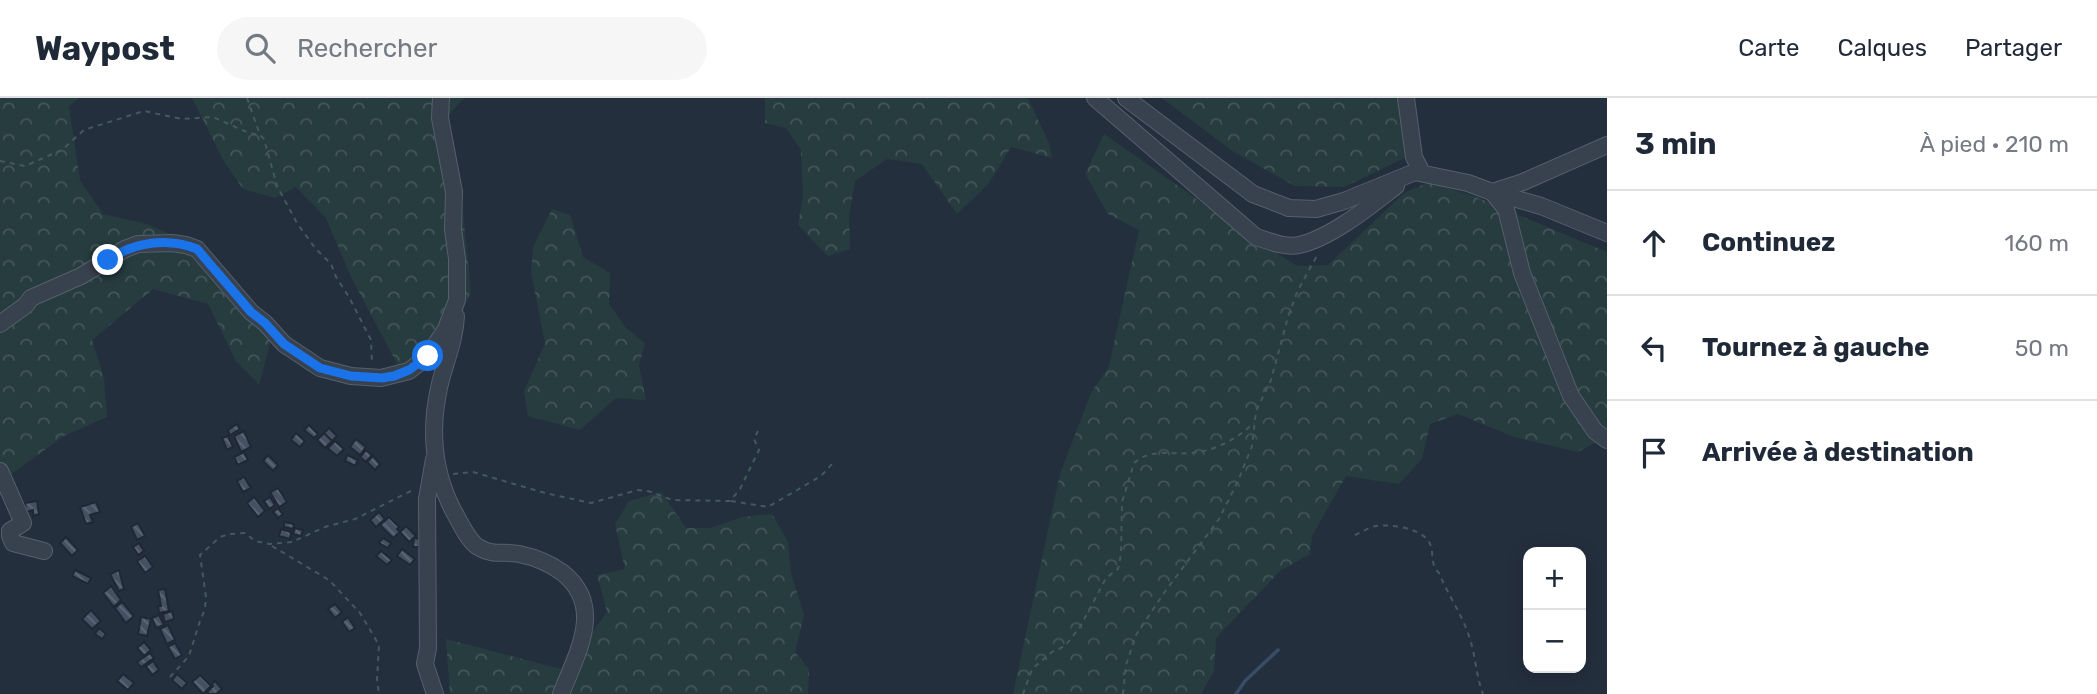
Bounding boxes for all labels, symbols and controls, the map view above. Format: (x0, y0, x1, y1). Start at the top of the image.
search box (217, 17, 707, 80)
text: Waypost (35, 29, 175, 68)
icon: search (241, 29, 279, 67)
text: Rechercher (297, 33, 437, 64)
text: Carte (1738, 34, 1799, 62)
text: Calques (1837, 34, 1927, 62)
text: Partager (1965, 34, 2062, 62)
text: 3 min (1635, 126, 1717, 162)
text: À pied · 210 m (1920, 130, 2069, 158)
icon: ahead (1635, 224, 1673, 262)
text: Continuez (1702, 227, 1835, 258)
text: 160 m (2005, 229, 2069, 257)
route end (92, 244, 123, 275)
icon: left (1635, 329, 1673, 367)
text: Tournez à gauche (1702, 332, 1930, 363)
text: 50 m (2015, 334, 2069, 362)
route start (412, 340, 443, 371)
icon: arrive (1635, 434, 1673, 472)
text: Arrivée à destination (1702, 437, 1974, 468)
map controls (1523, 547, 1586, 673)
button: + (1523, 547, 1586, 610)
button: − (1523, 610, 1586, 673)

